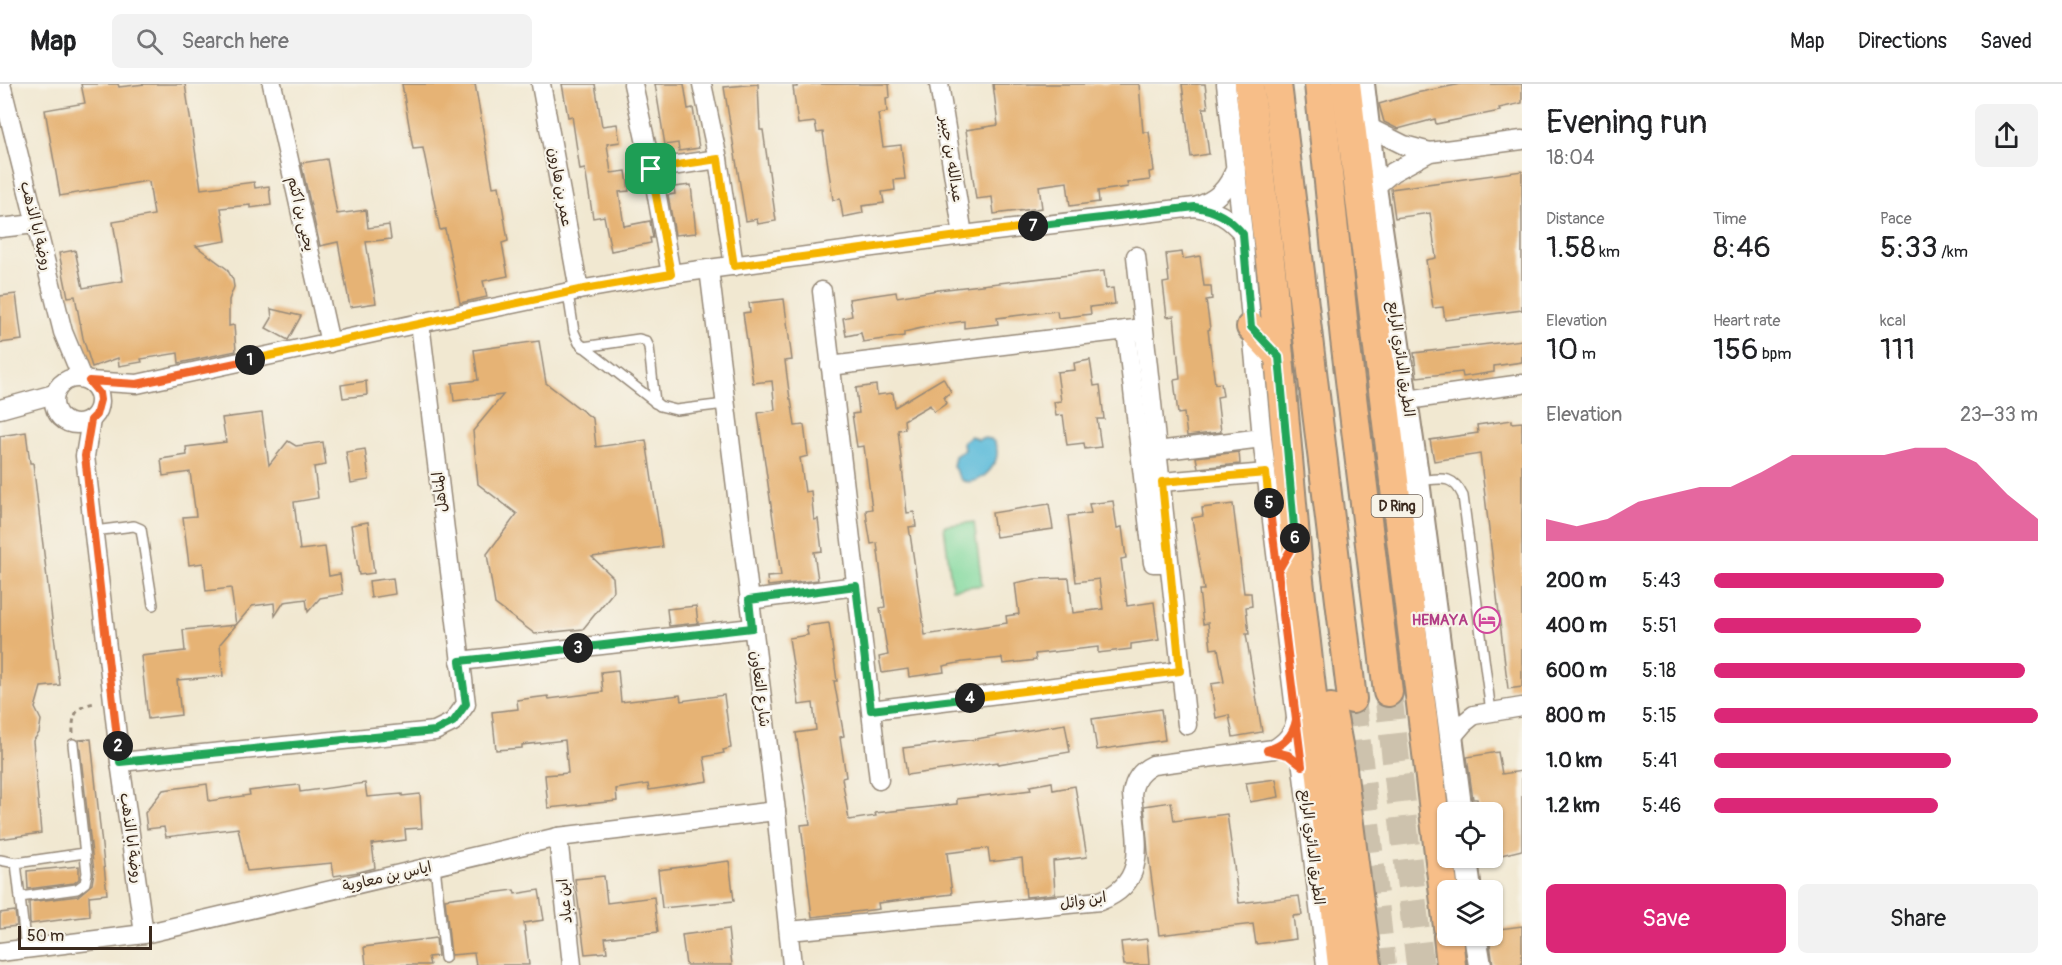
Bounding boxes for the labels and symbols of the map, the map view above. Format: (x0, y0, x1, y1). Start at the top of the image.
street label: عبدالله بن جبير (934, 112, 967, 204)
pin (625, 143, 676, 194)
street label: عمر بن هارون (544, 146, 576, 228)
street label: يحيى بن اكثم (281, 175, 319, 254)
street label: روضة ابا الذهب (16, 179, 56, 273)
pin: 7 (1018, 211, 1048, 241)
street label: الطريق الدائري الرابع (1382, 300, 1419, 418)
pin: 1 (235, 345, 265, 375)
street label: المناهل (428, 471, 452, 513)
pin: 5 (1254, 488, 1284, 518)
road number: D Ring (1372, 495, 1422, 517)
pin: 6 (1280, 523, 1310, 553)
hotel icon: HEMAYA (1472, 605, 1502, 635)
place label: HEMAYA (1412, 611, 1468, 630)
pin: 3 (563, 633, 593, 663)
street label: شارع التعاون (746, 650, 774, 728)
pin: 4 (955, 683, 985, 713)
pin: 2 (103, 731, 133, 761)
street label: الطريق الدائري الرابع (1294, 788, 1329, 906)
street label: روضة ابا الذهب (115, 791, 147, 885)
street label: اياس بن معاوية (341, 858, 433, 896)
street label: ابن عباد (553, 877, 577, 925)
street label: ابن وائل (1058, 888, 1108, 914)
scale bar (18, 923, 152, 950)

